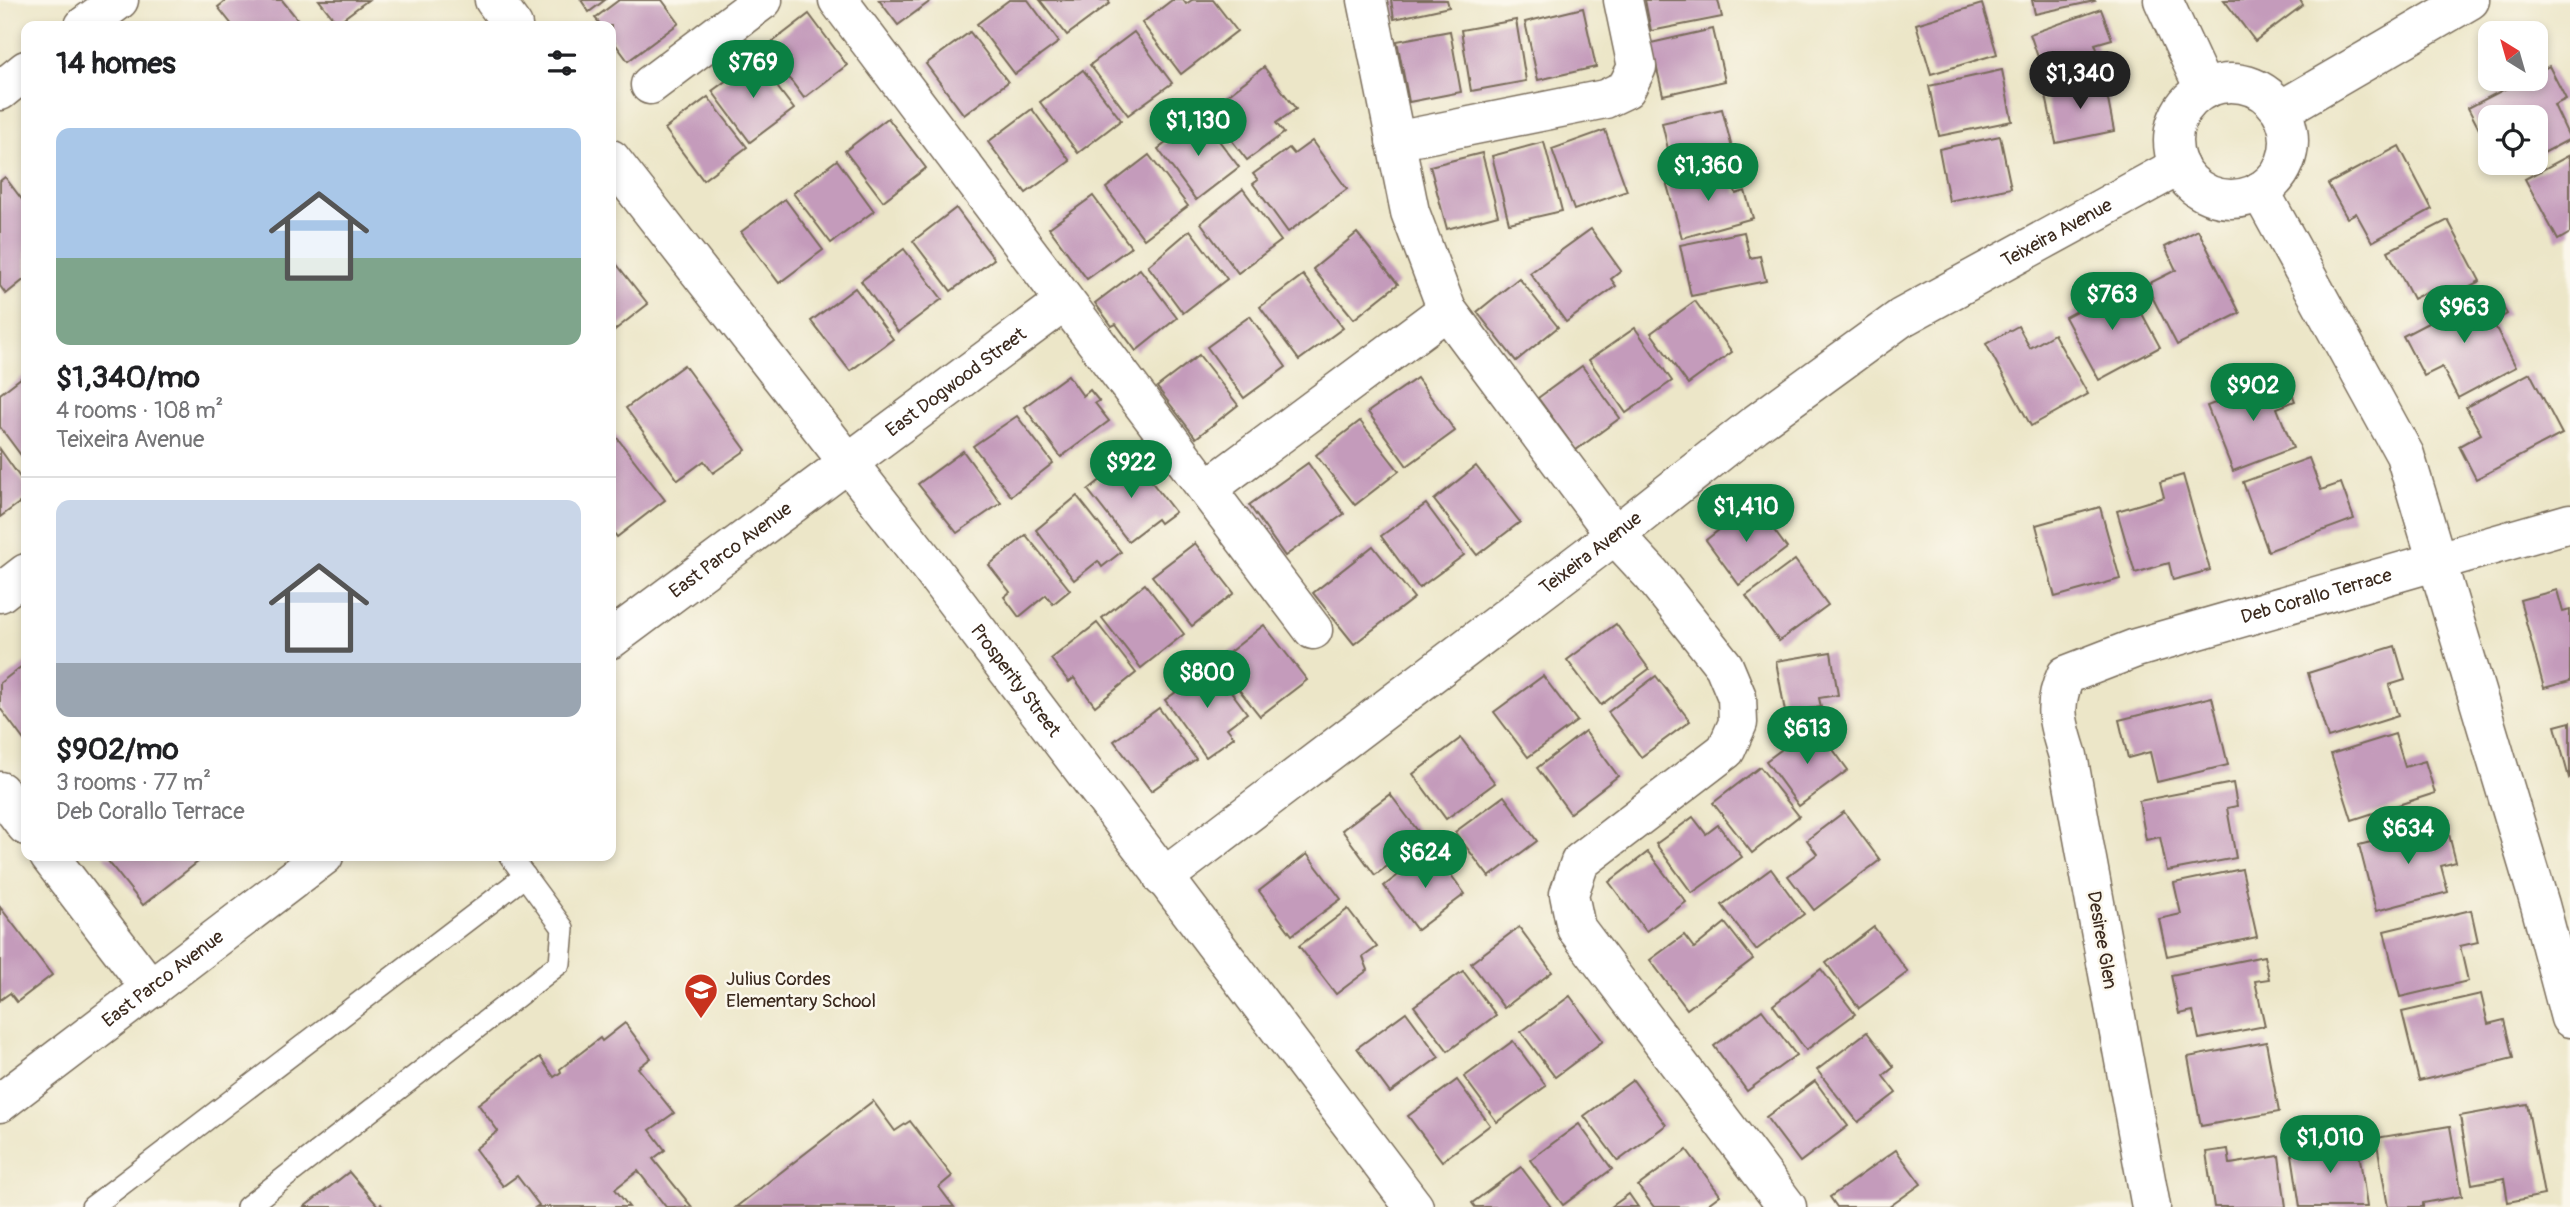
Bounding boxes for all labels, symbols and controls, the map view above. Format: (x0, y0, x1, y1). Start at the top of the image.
north arrow (2478, 21, 2548, 91)
map controls (2478, 21, 2548, 175)
pin: $769 (712, 41, 794, 100)
icon: filters (543, 44, 581, 82)
text: 14 homes (56, 45, 176, 82)
text: $769 (728, 48, 778, 77)
pin: $1,340 (2023, 52, 2137, 111)
text: $1,340 (2045, 59, 2115, 88)
pin: $1,130 (1141, 99, 1255, 158)
button: locate (2478, 105, 2548, 175)
text: $1,130 (1166, 106, 1230, 135)
pin: $1,360 (1651, 144, 1765, 203)
text: $1,360 (1673, 151, 1743, 180)
icon: home (256, 173, 382, 299)
street label: Teixeira Avenue (1997, 193, 2117, 273)
pin: $763 (2071, 272, 2153, 332)
text: $763 (2087, 280, 2137, 309)
pin: $963 (2423, 286, 2505, 345)
text: $963 (2439, 293, 2489, 322)
street label: East Dogwood Street (881, 322, 1031, 442)
text: $1,340/mo (56, 359, 200, 396)
pin: $902 (2212, 364, 2294, 423)
text: $902 (2227, 371, 2279, 400)
text: 4 rooms · 108 m² (56, 396, 223, 425)
text: Teixeira Avenue (56, 425, 204, 454)
pin: $922 (1090, 440, 1172, 500)
text: $922 (1106, 448, 1156, 477)
pin: $1,410 (1689, 484, 1803, 544)
text: $1,410 (1713, 492, 1779, 521)
street label: East Parco Avenue (664, 496, 797, 604)
street label: Teixeira Avenue (1535, 506, 1647, 600)
icon: home (256, 545, 382, 671)
street label: Deb Corallo Terrace (2238, 563, 2395, 629)
street label: Prosperity Street (965, 619, 1066, 742)
pin: $800 (1166, 650, 1248, 710)
text: $800 (1179, 658, 1235, 687)
pin: $613 (1766, 706, 1848, 766)
text: $613 (1783, 714, 1831, 743)
text: $902/mo (56, 731, 179, 768)
text: 3 rooms · 77 m² (56, 768, 211, 797)
text: Deb Corallo Terrace (56, 797, 245, 826)
pin: $634 (2367, 806, 2449, 866)
text: $634 (2382, 814, 2434, 843)
pin: $624 (1384, 830, 1466, 890)
text: $624 (1399, 838, 1451, 867)
street label: Desiree Glen (2082, 889, 2122, 991)
street label: East Parco Avenue (97, 924, 229, 1033)
place label: Julius Cordes Elementary School (726, 967, 876, 1013)
school or university icon: Julius Cordes Elementary School (682, 971, 720, 1020)
pin: $1,010 (2273, 1116, 2387, 1175)
text: $1,010 (2296, 1123, 2364, 1152)

